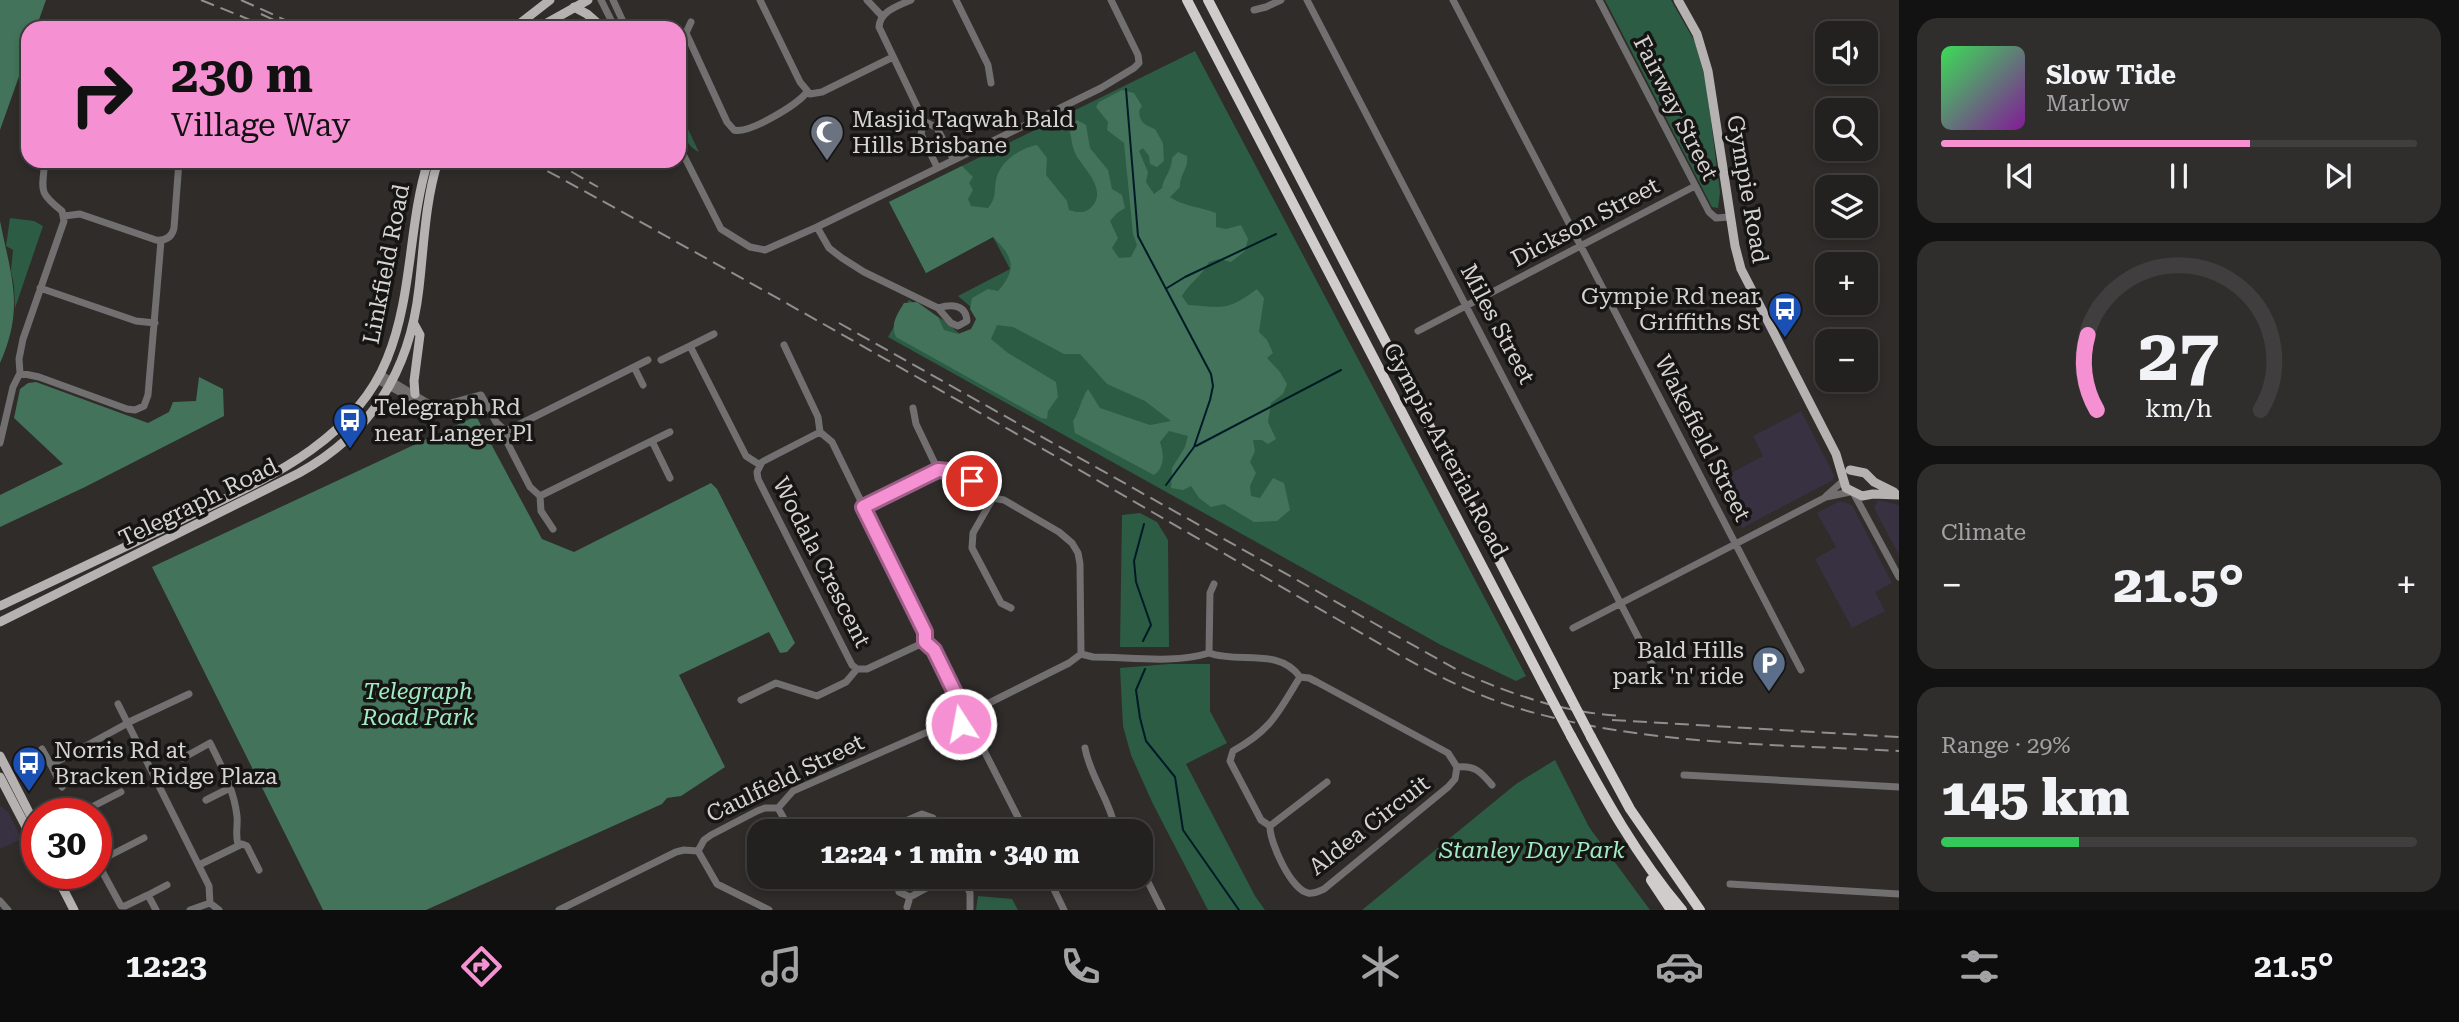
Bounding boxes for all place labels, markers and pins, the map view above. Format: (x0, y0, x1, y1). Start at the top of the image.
place label: Masjid Taqwah Bald Hills Brisbane (852, 106, 1074, 159)
mosque icon: Masjid Taqwah Bald Hills Brisbane (808, 113, 846, 162)
place label: Gympie Rd near Griffiths St (1581, 283, 1760, 336)
bus stop icon: Gympie Rd near Griffiths St (1766, 290, 1804, 339)
place label: Telegraph Rd near Langer Pl (374, 394, 533, 447)
bus stop icon: Telegraph Rd near Langer Pl (331, 401, 369, 450)
pin (942, 451, 1002, 511)
place label: Bald Hills park 'n' ride (1612, 637, 1744, 690)
parking icon: Bald Hills park 'n' ride (1750, 644, 1788, 693)
place label: Norris Rd at Bracken Ridge Plaza (54, 737, 278, 790)
bus stop icon: Norris Rd at Bracken Ridge Plaza (10, 744, 48, 793)

